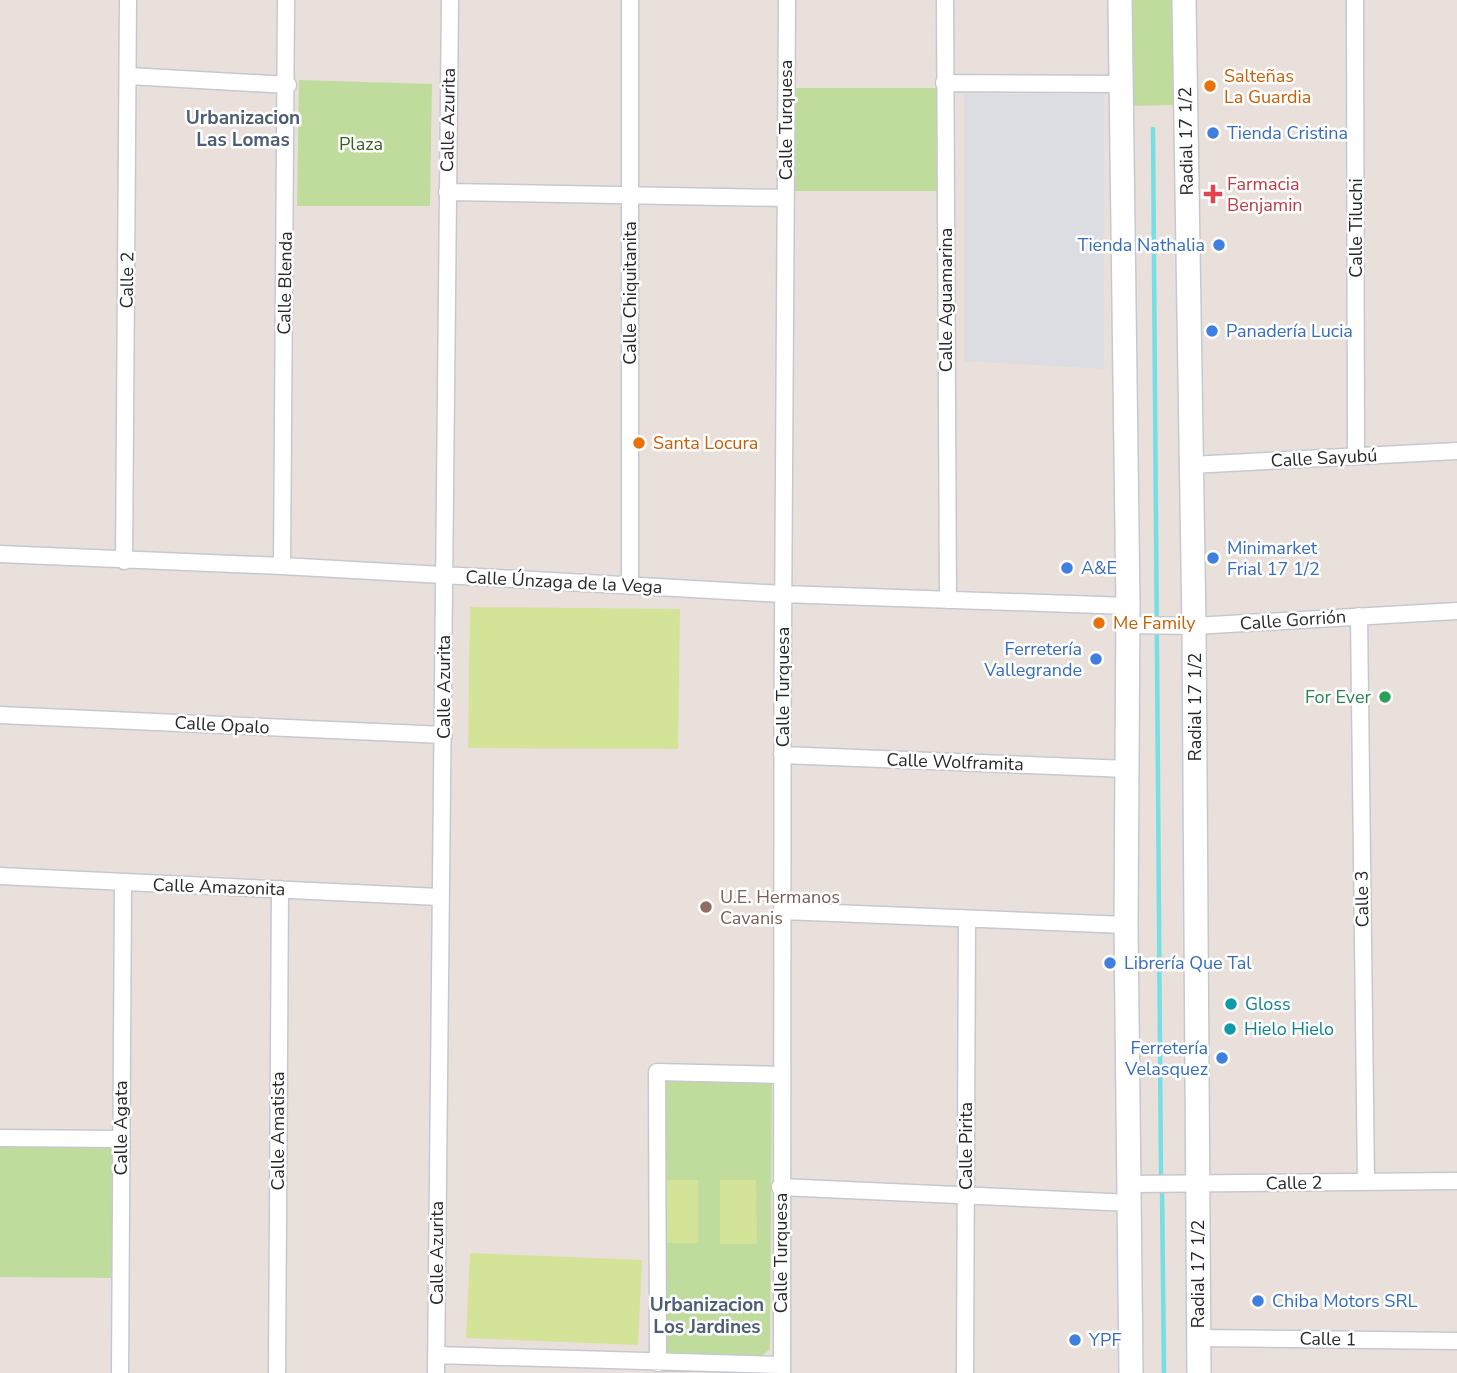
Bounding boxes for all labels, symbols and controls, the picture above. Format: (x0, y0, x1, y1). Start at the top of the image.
street label: Calle Turquesa (774, 60, 798, 180)
place label: Salteñas La Guardia (1224, 64, 1311, 109)
street label: Calle Azurita (435, 68, 461, 172)
marker: Salteñas La Guardia (1202, 78, 1218, 94)
street label: Radial 17 1/2 (1173, 86, 1199, 196)
district label: Urbanizacion Las Lomas (186, 105, 300, 153)
place label: Tienda Cristina (1227, 121, 1348, 145)
marker: Tienda Cristina (1205, 125, 1221, 141)
park label: Plaza (339, 132, 383, 156)
place label: Farmacia Benjamin (1227, 172, 1303, 217)
street label: Calle Tiluchi (1344, 178, 1368, 278)
marker: Farmacia Benjamin (1205, 186, 1221, 202)
street label: Calle Chiquitanita (618, 221, 642, 365)
street label: Calle Aguamarina (934, 228, 958, 372)
street label: Calle Blenda (272, 231, 298, 335)
place label: Tienda Nathalia (1078, 233, 1205, 257)
marker: Tienda Nathalia (1211, 237, 1227, 253)
street label: Calle 2 (115, 251, 139, 309)
place label: Panadería Lucia (1226, 319, 1353, 343)
marker: Panadería Lucia (1204, 323, 1220, 339)
place label: Santa Locura (653, 431, 758, 455)
marker: Santa Locura (631, 435, 647, 451)
street label: Calle Sayubú (1270, 443, 1378, 473)
place label: Minimarket Frial 17 1/2 (1227, 536, 1320, 581)
marker: Minimarket Frial 17 1/2 (1205, 550, 1221, 566)
place label: A&E (1081, 556, 1117, 580)
marker: A&E (1059, 560, 1075, 576)
street label: Calle Únzaga de la Vega (465, 565, 663, 599)
street label: Calle Gorrión (1239, 604, 1347, 636)
place label: Me Family (1113, 611, 1196, 635)
marker: Me Family (1091, 615, 1107, 631)
street label: Calle Turquesa (771, 627, 795, 747)
street label: Calle Azurita (432, 635, 456, 739)
place label: Ferretería Vallegrande (983, 637, 1082, 682)
marker: Ferretería Vallegrande (1088, 651, 1104, 667)
street label: Radial 17 1/2 (1183, 653, 1207, 761)
place label: For Ever (1305, 685, 1372, 709)
marker: For Ever (1377, 689, 1393, 705)
street label: Calle Opalo (174, 711, 270, 739)
street label: Calle Wolframita (886, 748, 1024, 776)
street label: Calle 3 (1350, 870, 1374, 928)
street label: Calle Amazonita (152, 873, 286, 901)
place label: U.E. Hermanos Cavanis (720, 885, 840, 930)
marker: U.E. Hermanos Cavanis (698, 899, 714, 915)
place label: Librería Que Tal (1124, 951, 1252, 975)
marker: Librería Que Tal (1102, 955, 1118, 971)
place label: Gloss (1245, 992, 1291, 1016)
marker: Gloss (1223, 996, 1239, 1012)
place label: Hielo Hielo (1244, 1017, 1334, 1041)
marker: Hielo Hielo (1222, 1021, 1238, 1037)
place label: Ferretería Velasquez (1124, 1036, 1208, 1081)
marker: Ferretería Velasquez (1214, 1050, 1230, 1066)
street label: Calle Amatista (266, 1071, 290, 1191)
street label: Calle Agata (109, 1080, 133, 1176)
street label: Calle Pirita (954, 1102, 978, 1190)
street label: Calle 2 (1265, 1171, 1323, 1195)
street label: Calle Turquesa (769, 1193, 793, 1313)
street label: Calle Azurita (425, 1201, 449, 1305)
street label: Radial 17 1/2 (1186, 1220, 1210, 1328)
place label: Chiba Motors SRL (1272, 1289, 1417, 1313)
district label: Urbanizacion Los Jardines (650, 1292, 764, 1340)
marker: Chiba Motors SRL (1250, 1293, 1266, 1309)
street label: Calle 1 (1299, 1327, 1357, 1351)
place label: YPF (1088, 1328, 1121, 1352)
marker: YPF (1067, 1332, 1083, 1348)

